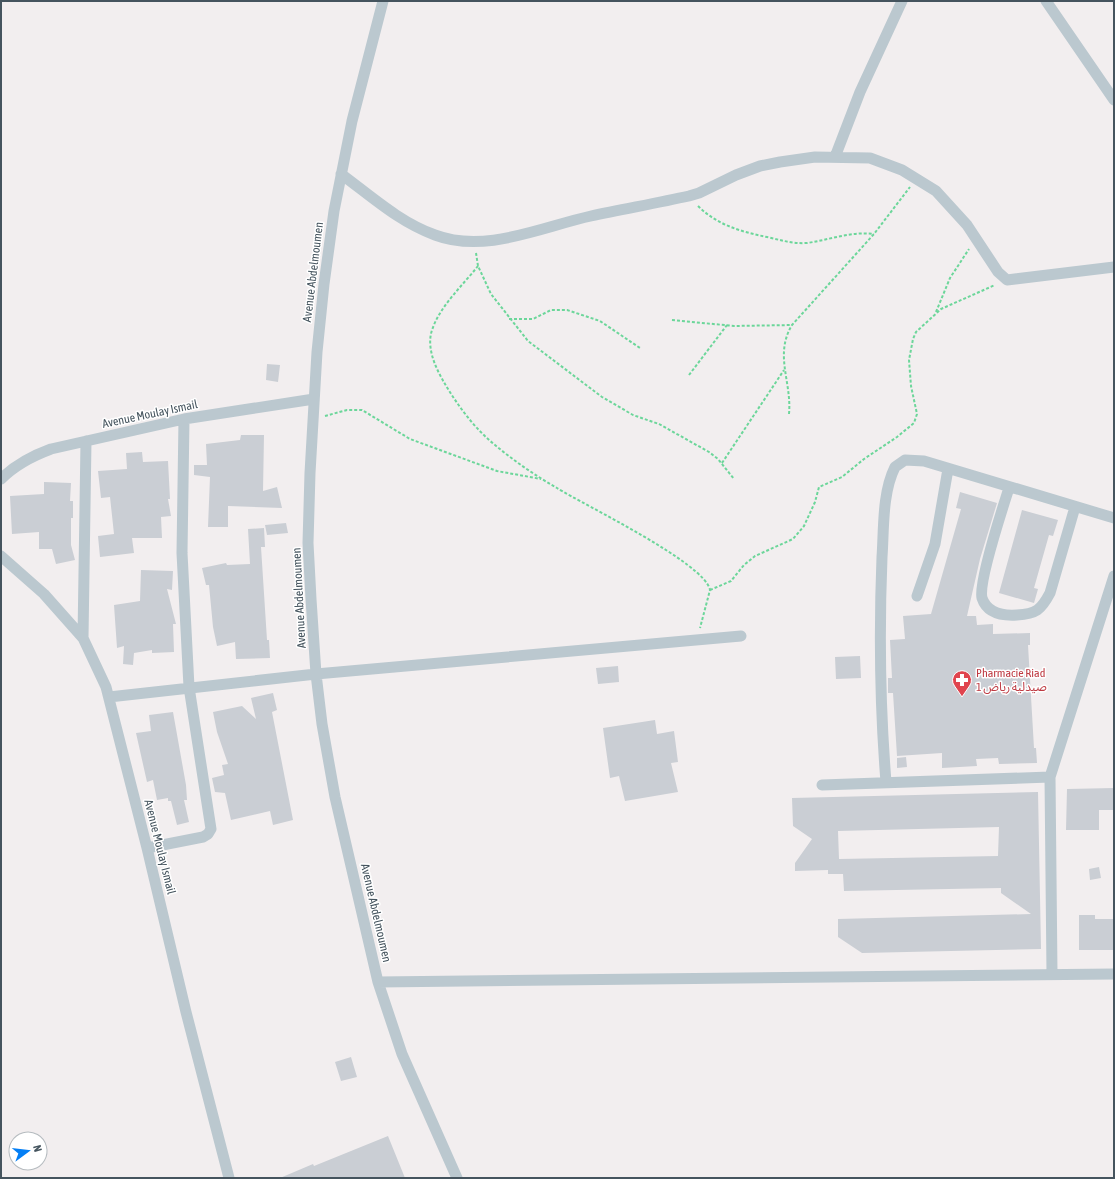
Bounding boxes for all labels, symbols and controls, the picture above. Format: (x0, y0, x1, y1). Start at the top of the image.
street label: Avenue Abdelmoumen (300, 221, 326, 323)
street label: Avenue Moulay Ismail (101, 397, 200, 431)
street label: Avenue Abdelmoumen (289, 547, 309, 649)
place label: Pharmacie Riad 1 صيدلية رياض (976, 666, 1047, 694)
pharmacy icon: Pharmacie Riad 1 صيدلية رياض (951, 669, 973, 697)
street label: Avenue Moulay Ismail (141, 798, 179, 897)
street label: Avenue Abdelmoumen (358, 862, 394, 964)
north arrow (8, 1131, 48, 1171)
text: N (31, 1144, 44, 1153)

